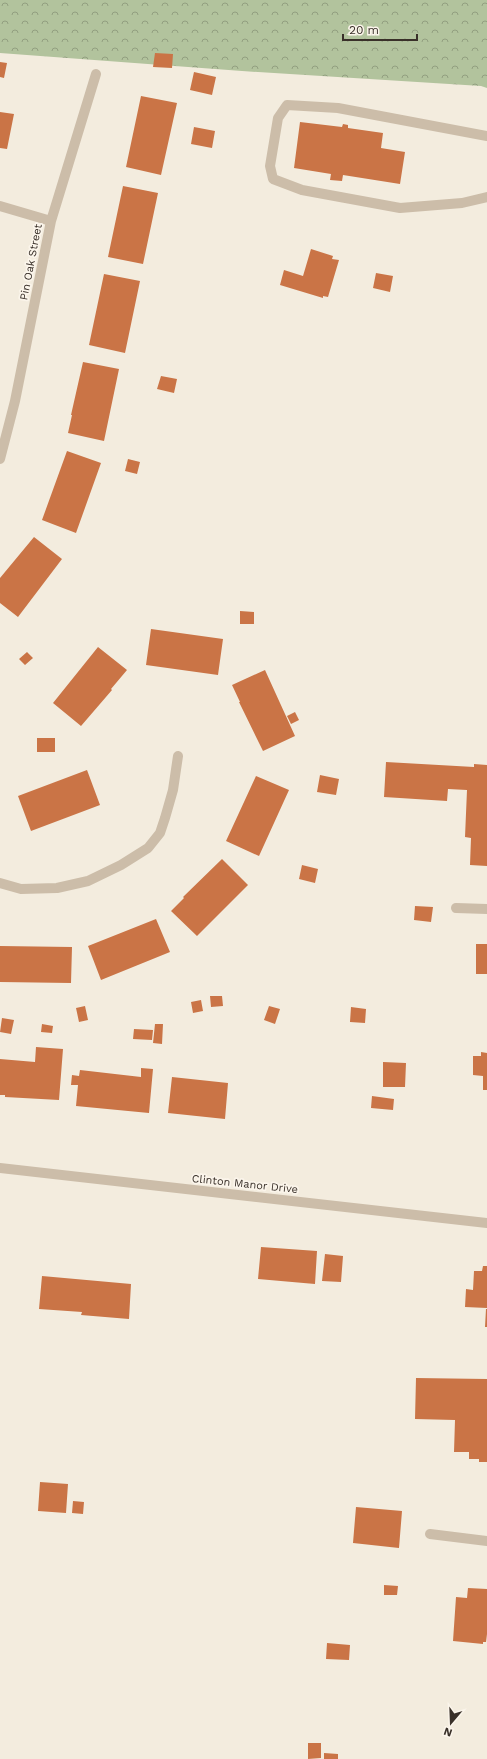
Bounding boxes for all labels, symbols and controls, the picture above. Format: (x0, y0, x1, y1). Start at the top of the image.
scale bar (343, 16, 417, 42)
text: 20 m (349, 23, 379, 37)
street label: Pin Oak Street (17, 222, 45, 301)
street label: Clinton Manor Drive (191, 1172, 299, 1196)
north arrow (431, 1703, 471, 1743)
text: N (442, 1725, 454, 1739)

